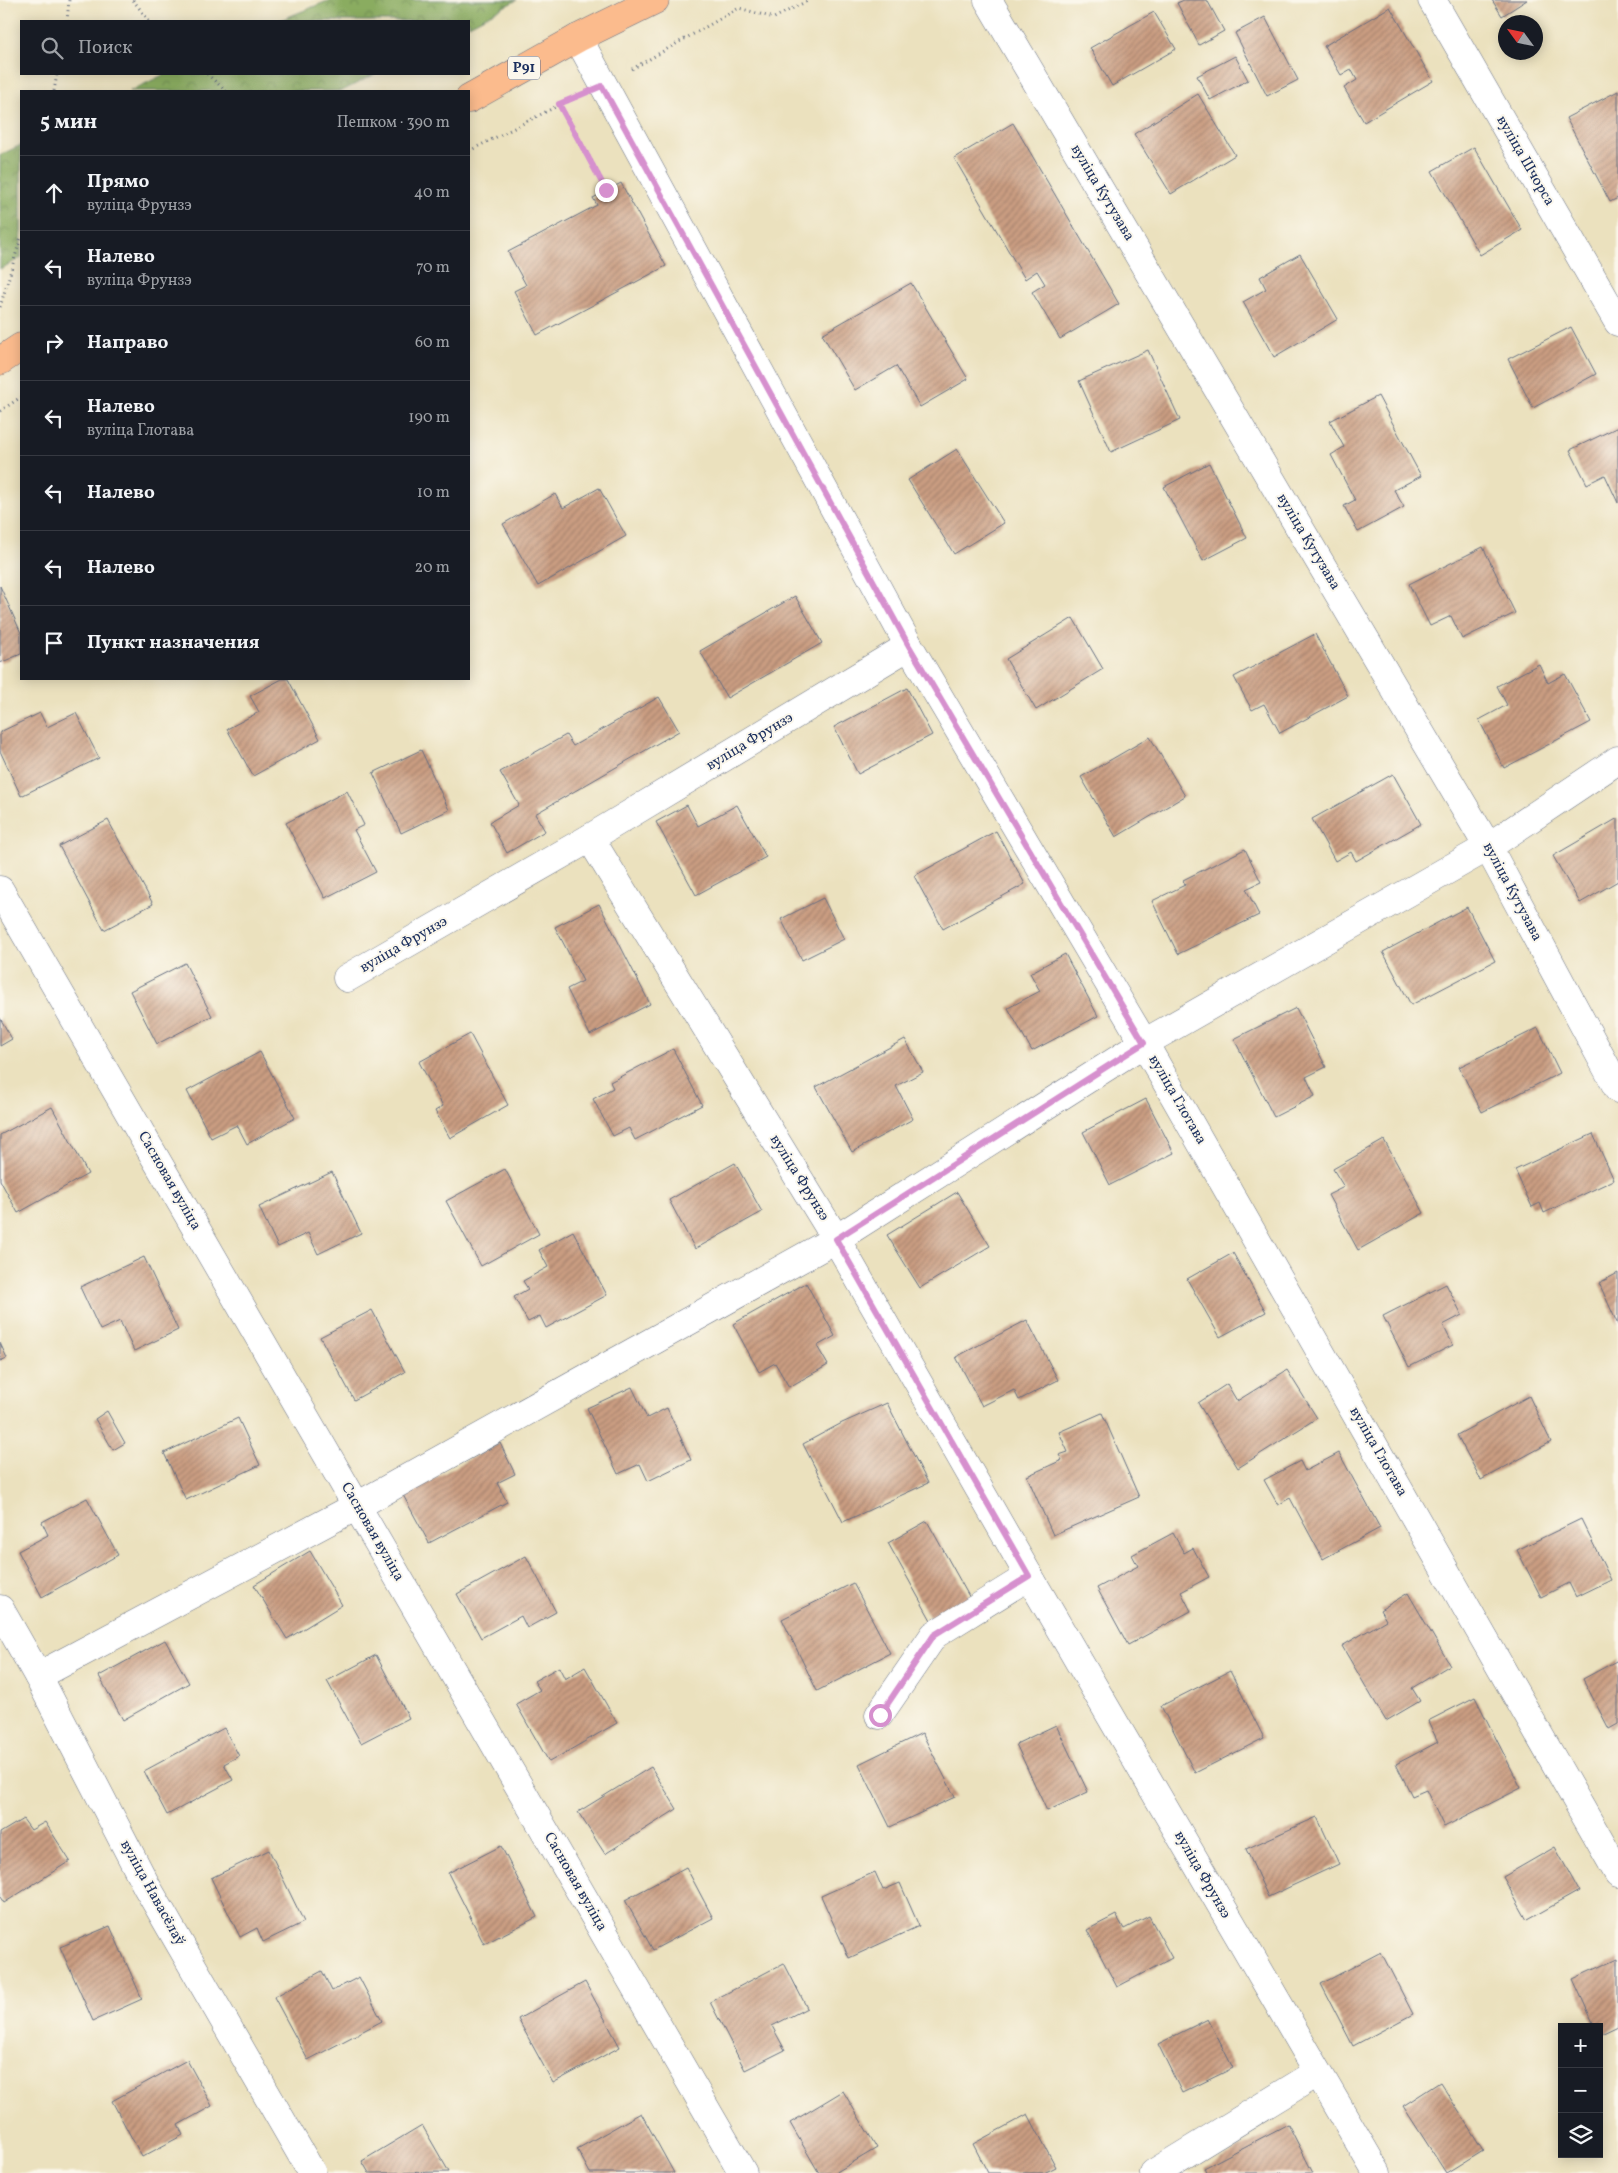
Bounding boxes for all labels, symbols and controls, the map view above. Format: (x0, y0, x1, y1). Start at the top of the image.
north arrow (1498, 15, 1543, 60)
search box (20, 20, 470, 75)
icon: search (38, 34, 66, 62)
text: Поиск (78, 35, 132, 61)
road number: Р91 (508, 56, 540, 80)
text: 5 мин (40, 108, 97, 137)
text: Пешком · 390 m (337, 112, 450, 134)
street label: вуліца Шчорса (1491, 112, 1559, 210)
street label: вуліца Кутузава (1065, 141, 1139, 245)
text: Прямо (87, 169, 149, 195)
icon: ahead (40, 179, 68, 207)
route end (595, 179, 618, 202)
text: 40 m (414, 182, 450, 204)
text: вуліца Фрунзэ (87, 195, 192, 217)
text: Налево (87, 244, 155, 270)
icon: left (40, 254, 68, 282)
text: 70 m (416, 257, 450, 279)
text: вуліца Фрунзэ (87, 270, 192, 292)
icon: right (40, 329, 68, 357)
text: Направо (87, 330, 169, 356)
text: 60 m (415, 332, 450, 354)
text: Налево (87, 394, 155, 420)
icon: left (40, 404, 68, 432)
text: 190 m (408, 407, 450, 429)
text: вуліца Глотава (87, 420, 194, 442)
icon: left (40, 479, 68, 507)
text: Налево (87, 480, 155, 506)
text: 10 m (417, 482, 450, 504)
street label: вуліца Кутузава (1271, 490, 1345, 594)
icon: left (40, 554, 68, 582)
text: Налево (87, 555, 155, 581)
text: 20 m (415, 557, 450, 579)
icon: arrive (40, 629, 68, 657)
text: Пункт назначения (87, 630, 260, 656)
street label: вуліца Фрунзэ (702, 708, 798, 776)
street label: вуліца Кутузава (1477, 839, 1547, 945)
street label: вуліца Фрунзэ (356, 911, 452, 979)
street label: вуліца Глотава (1143, 1051, 1211, 1149)
street label: Сасновая вуліца (132, 1128, 206, 1234)
street label: вуліца Фрунзэ (764, 1131, 834, 1225)
street label: вуліца Глотава (1344, 1403, 1412, 1501)
street label: Сасновая вуліца (335, 1479, 409, 1585)
route start (869, 1704, 892, 1727)
street label: вуліца Фрунзэ (1168, 1827, 1236, 1923)
street label: Сасновая вуліца (538, 1829, 612, 1935)
street label: вуліца Навасёлаў (114, 1836, 190, 1950)
map controls (1558, 2023, 1603, 2158)
button: + (1558, 2023, 1603, 2068)
button: − (1558, 2068, 1603, 2113)
button: layers (1558, 2113, 1603, 2158)

